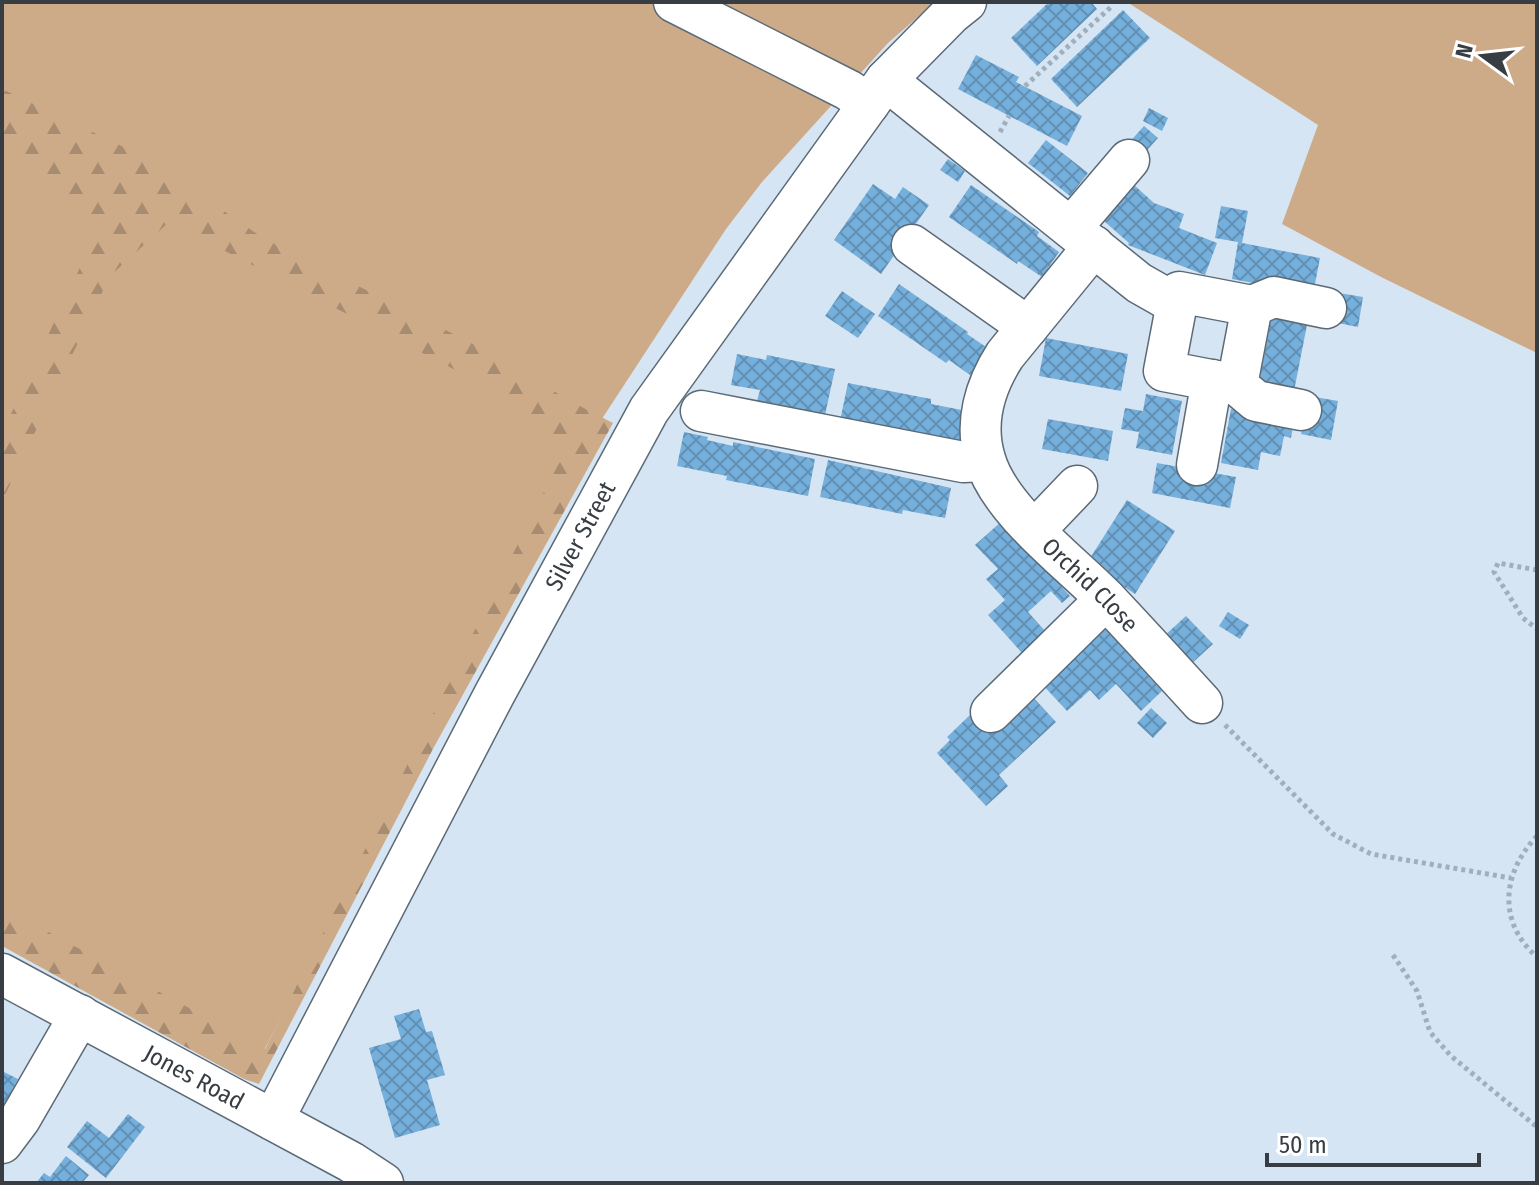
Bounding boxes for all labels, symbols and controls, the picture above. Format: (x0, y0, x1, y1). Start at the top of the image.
north arrow (1443, 16, 1523, 96)
text: N (1449, 41, 1479, 61)
street label: Silver Street (540, 477, 621, 595)
street label: Orchid Close (1036, 532, 1144, 638)
street label: Jones Road (139, 1039, 249, 1116)
scale bar (1267, 1117, 1479, 1167)
text: 50 m (1279, 1131, 1327, 1159)

